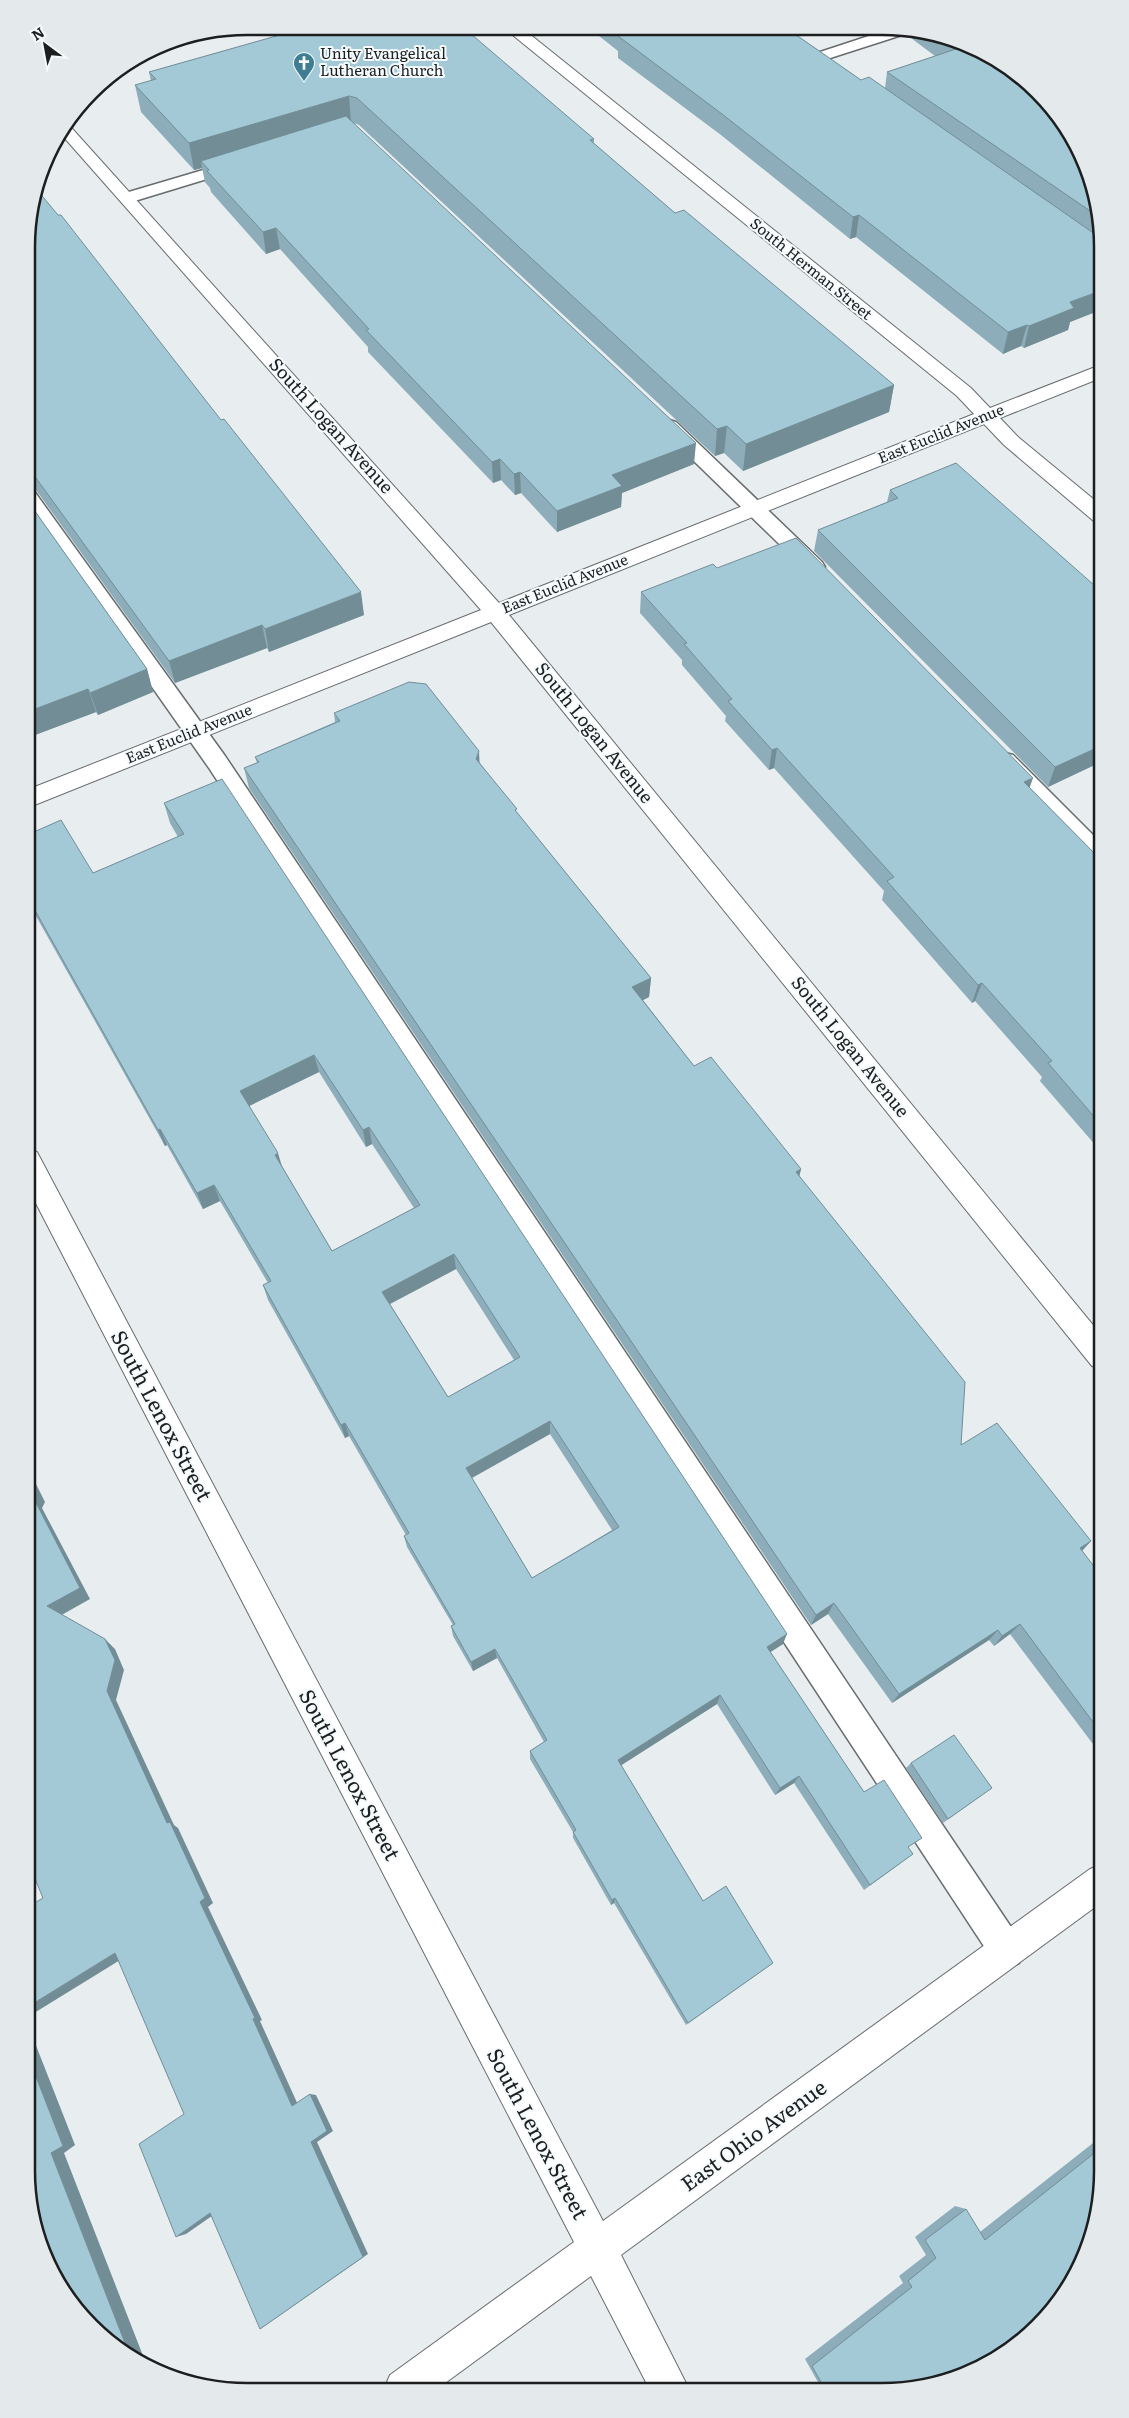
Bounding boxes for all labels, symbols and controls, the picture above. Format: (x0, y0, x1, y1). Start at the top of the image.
north arrow (20, 20, 70, 70)
text: N (27, 21, 48, 45)
place label: Unity Evangelical Lutheran Church (320, 41, 446, 81)
church icon: Unity Evangelical Lutheran Church (292, 51, 316, 82)
street label: South Herman Street (746, 211, 878, 324)
street label: South Logan Avenue (264, 351, 401, 499)
street label: East Euclid Avenue (874, 397, 1007, 468)
street label: East Euclid Avenue (498, 547, 631, 618)
street label: South Logan Avenue (530, 656, 661, 809)
street label: East Euclid Avenue (122, 697, 255, 768)
street label: South Logan Avenue (786, 970, 917, 1123)
street label: South Lenox Street (105, 1324, 222, 1506)
street label: South Lenox Street (293, 1683, 410, 1865)
street label: South Lenox Street (481, 2042, 598, 2224)
street label: East Ohio Avenue (673, 2070, 832, 2197)

